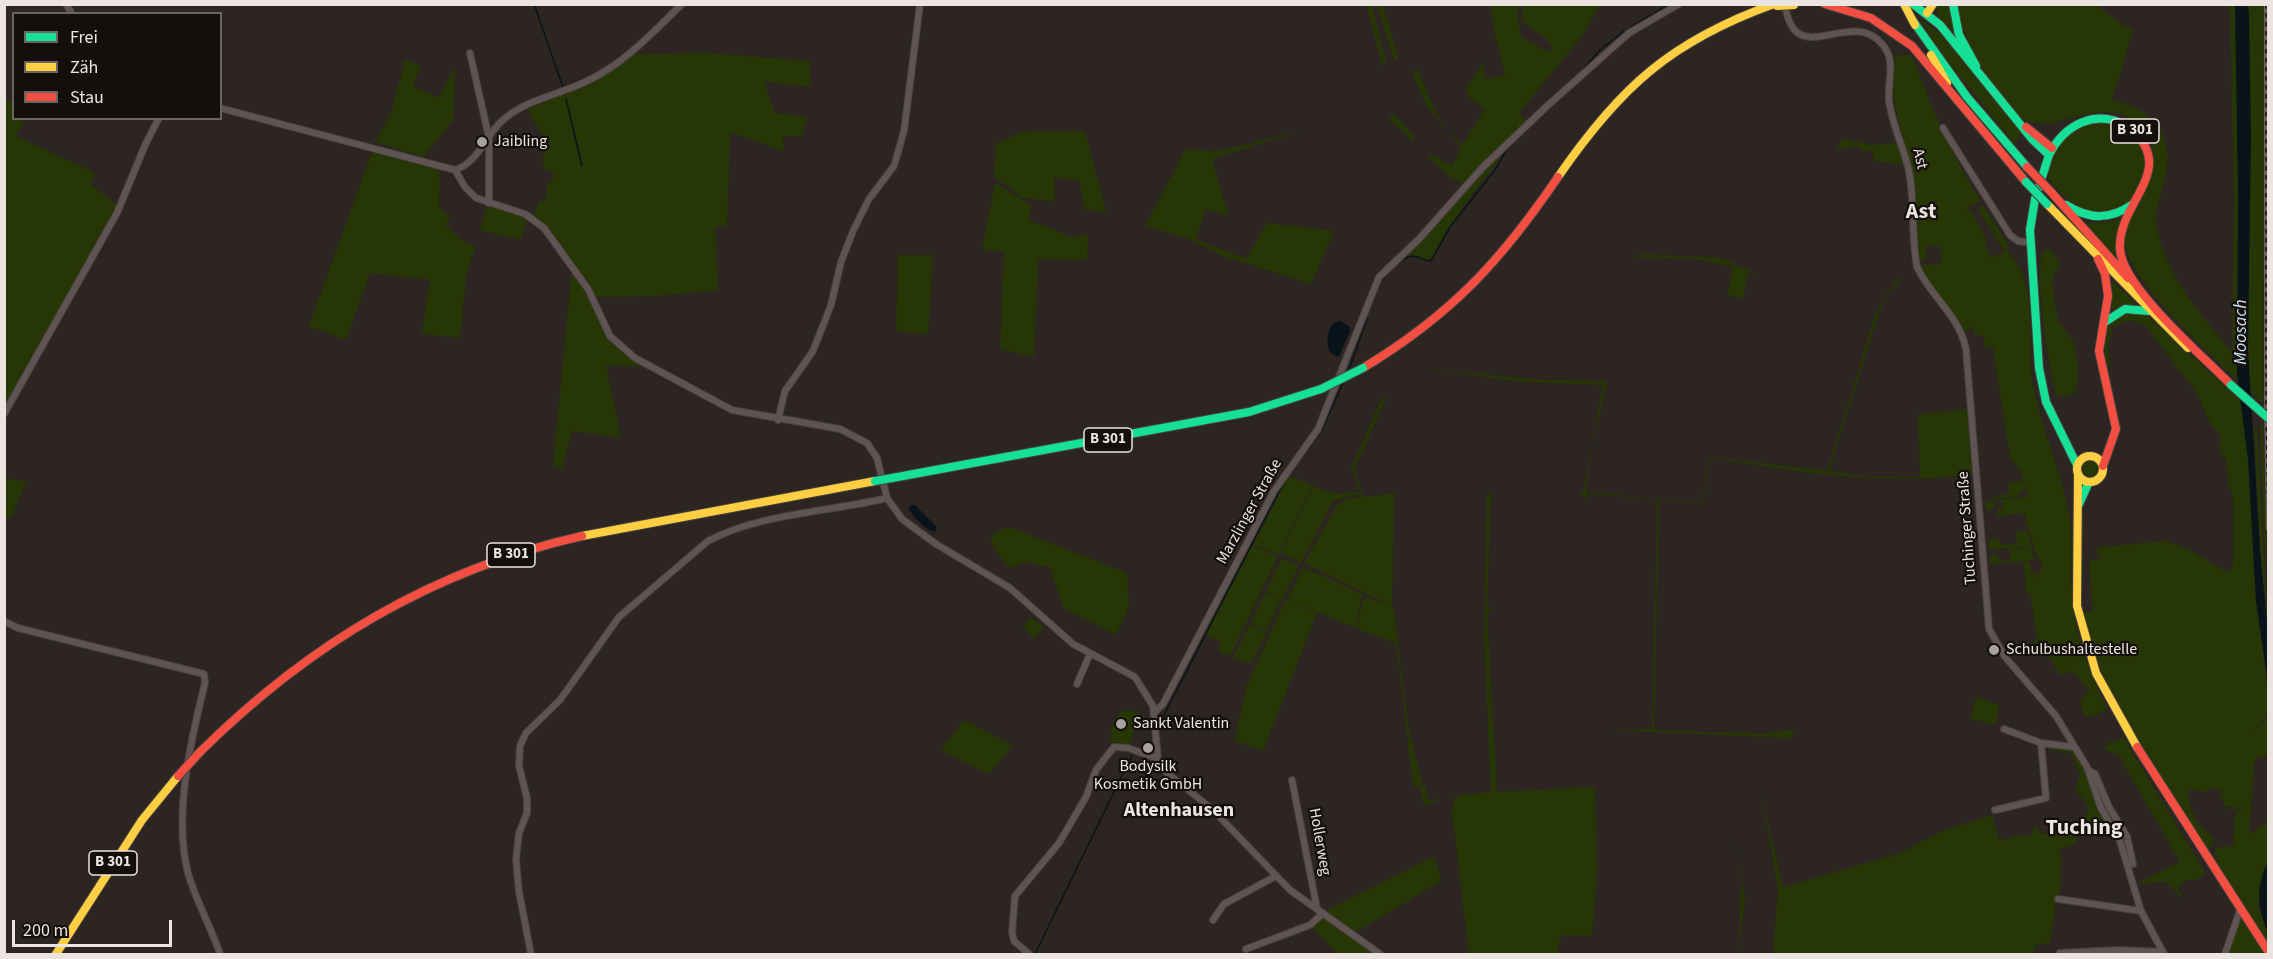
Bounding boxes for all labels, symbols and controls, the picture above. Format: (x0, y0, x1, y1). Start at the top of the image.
legend (12, 12, 222, 120)
text: Frei (70, 25, 98, 50)
text: Zäh (70, 55, 98, 80)
text: Stau (70, 85, 104, 110)
road number: B 301 (2111, 119, 2159, 143)
place label: Jaibling (494, 132, 547, 152)
marker: Jaibling (475, 135, 489, 149)
street label: Ast (1907, 147, 1931, 171)
district label: Ast (1906, 200, 1936, 226)
water label: Moosach (2231, 299, 2253, 365)
road number: B 301 (1084, 428, 1132, 452)
street label: Marzlinger Straße (1213, 456, 1287, 568)
street label: Tuchinger Straße (1954, 471, 1982, 585)
road number: B 301 (487, 543, 535, 567)
place label: Schulbushaltestelle (2006, 640, 2137, 660)
marker: Schulbushaltestelle (1987, 643, 2001, 657)
place label: Sankt Valentin (1133, 714, 1229, 734)
marker: Sankt Valentin (1114, 717, 1128, 731)
marker: Bodysilk Kosmetik GmbH (1141, 741, 1155, 755)
place label: Bodysilk Kosmetik GmbH (1094, 757, 1202, 795)
district label: Altenhausen (1124, 800, 1234, 824)
street label: Hollerweg (1304, 807, 1334, 877)
district label: Tuching (2045, 816, 2123, 842)
road number: B 301 (89, 851, 137, 875)
scale bar (15, 908, 176, 946)
text: 200 m (23, 918, 68, 943)

